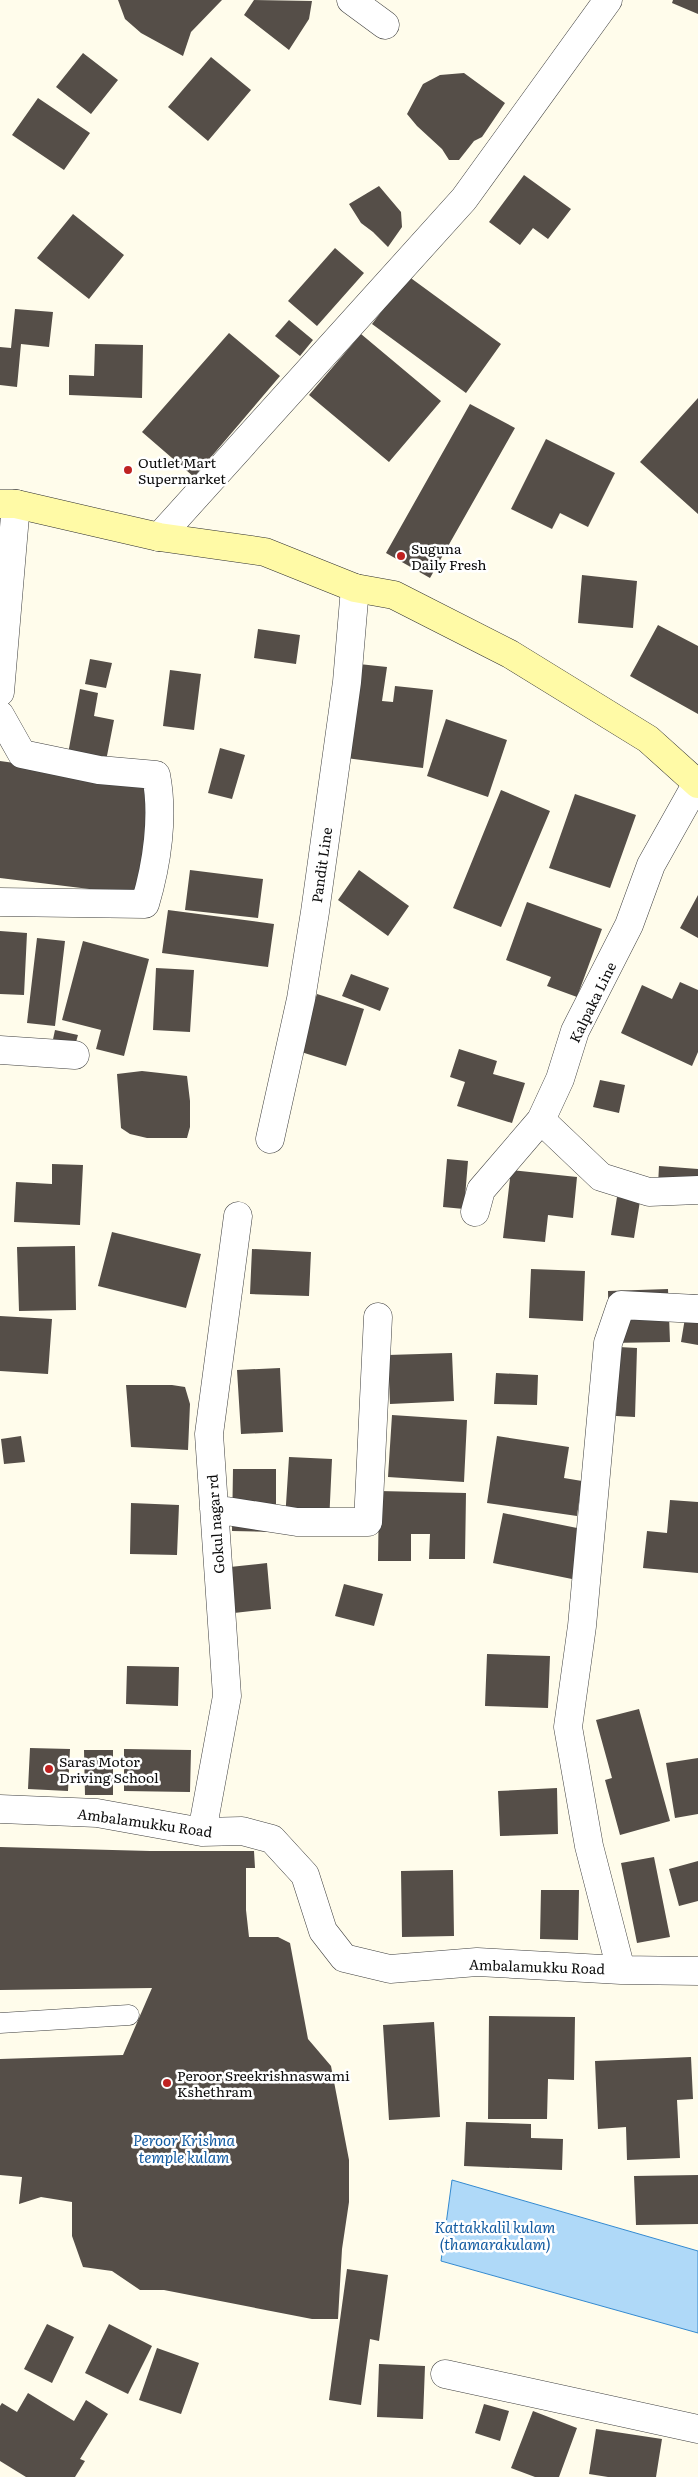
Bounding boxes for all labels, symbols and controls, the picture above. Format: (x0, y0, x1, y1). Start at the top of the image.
place label: Outlet Mart Supermarket (138, 452, 226, 488)
marker: Outlet Mart Supermarket (122, 464, 134, 476)
place label: Suguna Daily Fresh (411, 538, 486, 574)
marker: Suguna Daily Fresh (395, 550, 407, 562)
street label: Pandit Line (306, 826, 336, 904)
street label: Kalpaka Line (564, 958, 620, 1046)
street label: Gokul nagar rd (202, 1473, 228, 1574)
place label: Saras Motor Driving School (59, 1751, 159, 1787)
marker: Saras Motor Driving School (43, 1763, 55, 1775)
street label: Ambalamukku Road (76, 1803, 214, 1841)
street label: Ambalamukku Road (469, 1954, 606, 1978)
place label: Peroor Sreekrishnaswami Kshethram (177, 2065, 350, 2101)
marker: Peroor Sreekrishnaswami Kshethram (161, 2077, 173, 2089)
water label: Peroor Krishna temple kulam (133, 2128, 236, 2168)
water label: Kattakkalil kulam (thamarakulam) (435, 2215, 555, 2255)

